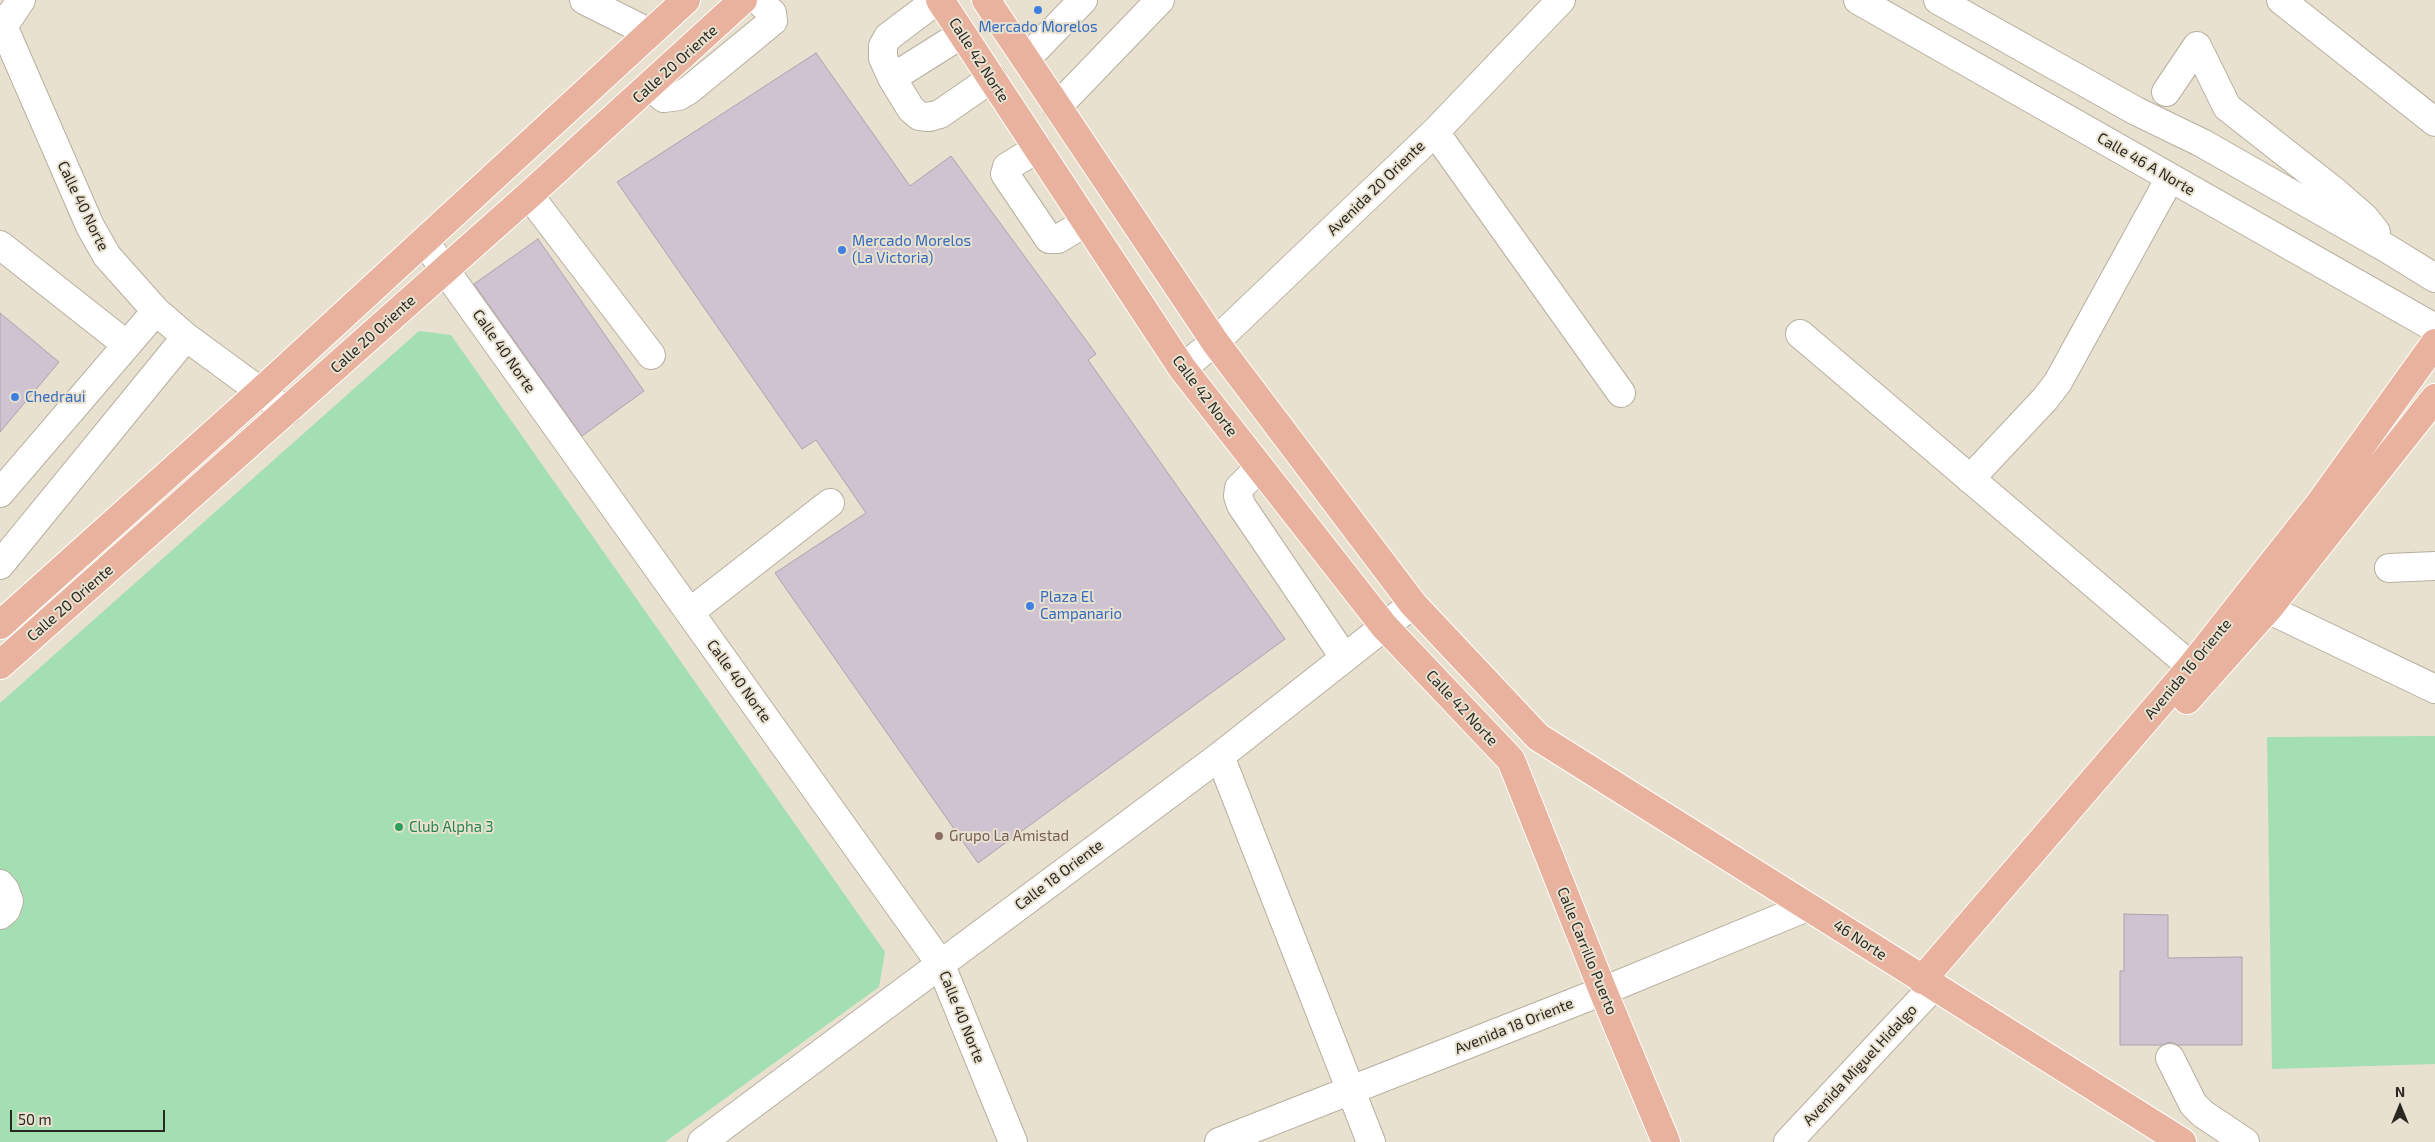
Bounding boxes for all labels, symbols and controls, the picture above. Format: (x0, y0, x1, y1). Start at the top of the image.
marker: Mercado Morelos (1032, 4, 1044, 16)
street label: Calle 42 Norte (945, 14, 1013, 106)
place label: Mercado Morelos (978, 18, 1098, 36)
street label: Calle 20 Oriente (629, 21, 721, 107)
street label: Calle 46 A Norte (2094, 129, 2198, 199)
street label: Avenida 20 Oriente (1323, 137, 1429, 239)
street label: Calle 40 Norte (54, 158, 112, 254)
place label: Mercado Morelos (La Victoria) (852, 232, 971, 267)
marker: Mercado Morelos (La Victoria) (836, 244, 848, 256)
street label: Calle 20 Oriente (327, 291, 419, 377)
street label: Calle 40 Norte (469, 306, 539, 396)
street label: Calle 42 Norte (1169, 352, 1241, 440)
place label: Chedraui (25, 388, 85, 406)
marker: Chedraui (9, 391, 21, 403)
street label: Calle 20 Oriente (23, 561, 117, 645)
place label: Plaza El Campanario (1040, 588, 1122, 623)
marker: Plaza El Campanario (1024, 600, 1036, 612)
street label: Avenida 16 Oriente (2141, 615, 2235, 723)
street label: Calle 40 Norte (703, 636, 775, 726)
street label: Calle 42 Norte (1422, 666, 1502, 750)
place label: Club Alpha 3 (409, 818, 494, 836)
marker: Club Alpha 3 (393, 821, 405, 833)
place label: Grupo La Amistad (949, 827, 1069, 845)
marker: Grupo La Amistad (933, 830, 945, 842)
street label: Calle 18 Oriente (1011, 836, 1107, 914)
street label: Calle Carrillo Puerto (1553, 885, 1621, 1017)
street label: 46 Norte (1830, 916, 1890, 964)
street label: Calle 40 Norte (935, 968, 989, 1066)
street label: Avenida 18 Oriente (1452, 994, 1576, 1058)
street label: Avenida Miguel Hidalgo (1799, 1001, 1921, 1129)
north arrow (2375, 1082, 2425, 1132)
text: N (2395, 1083, 2405, 1100)
scale bar (12, 1100, 168, 1132)
text: 50 m (18, 1110, 52, 1128)

